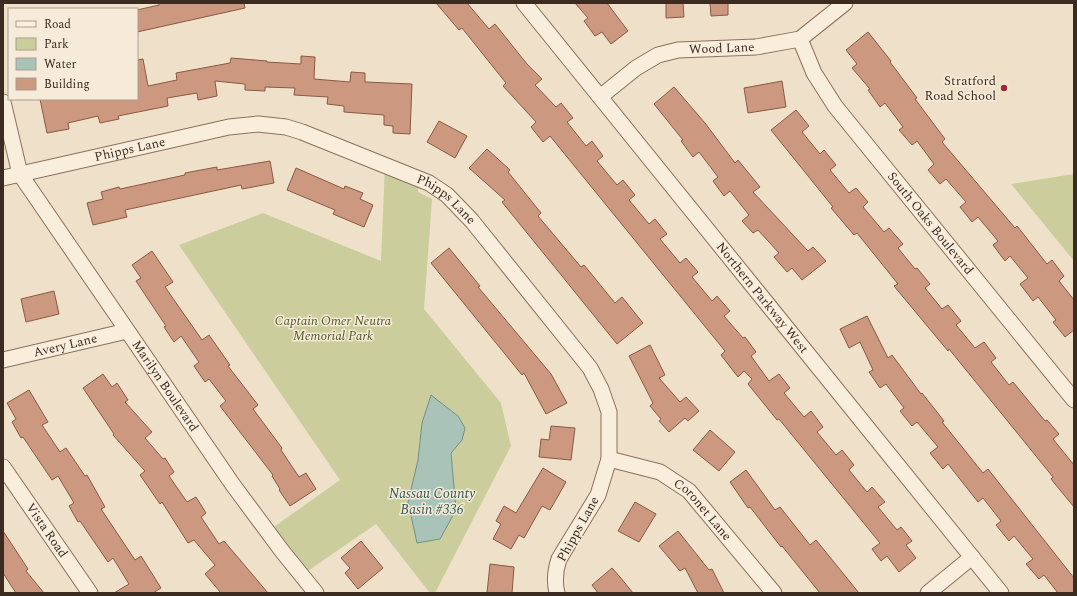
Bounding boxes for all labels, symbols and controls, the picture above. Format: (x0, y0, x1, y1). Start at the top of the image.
legend (8, 8, 138, 100)
text: Road (44, 15, 71, 34)
text: Park (44, 35, 69, 54)
street label: Wood Lane (688, 37, 755, 60)
text: Water (44, 55, 76, 74)
place label: Stratford Road School (925, 71, 996, 106)
text: Building (44, 75, 90, 94)
marker: Stratford Road School (999, 83, 1009, 93)
street label: Phipps Lane (93, 132, 167, 167)
street label: South Oaks Boulevard (882, 167, 978, 279)
street label: Phipps Lane (414, 169, 480, 229)
street label: Northern Parkway West (711, 238, 814, 358)
park label: Captain Omer Neutra Memorial Park (275, 311, 392, 346)
street label: Avery Lane (31, 328, 99, 363)
street label: Marilyn Boulevard (127, 336, 204, 436)
street label: Coronet Lane (670, 473, 736, 545)
water label: Nassau County Basin #336 (389, 483, 476, 520)
street label: Phipps Lane (552, 493, 604, 565)
street label: Vista Road (21, 499, 73, 562)

